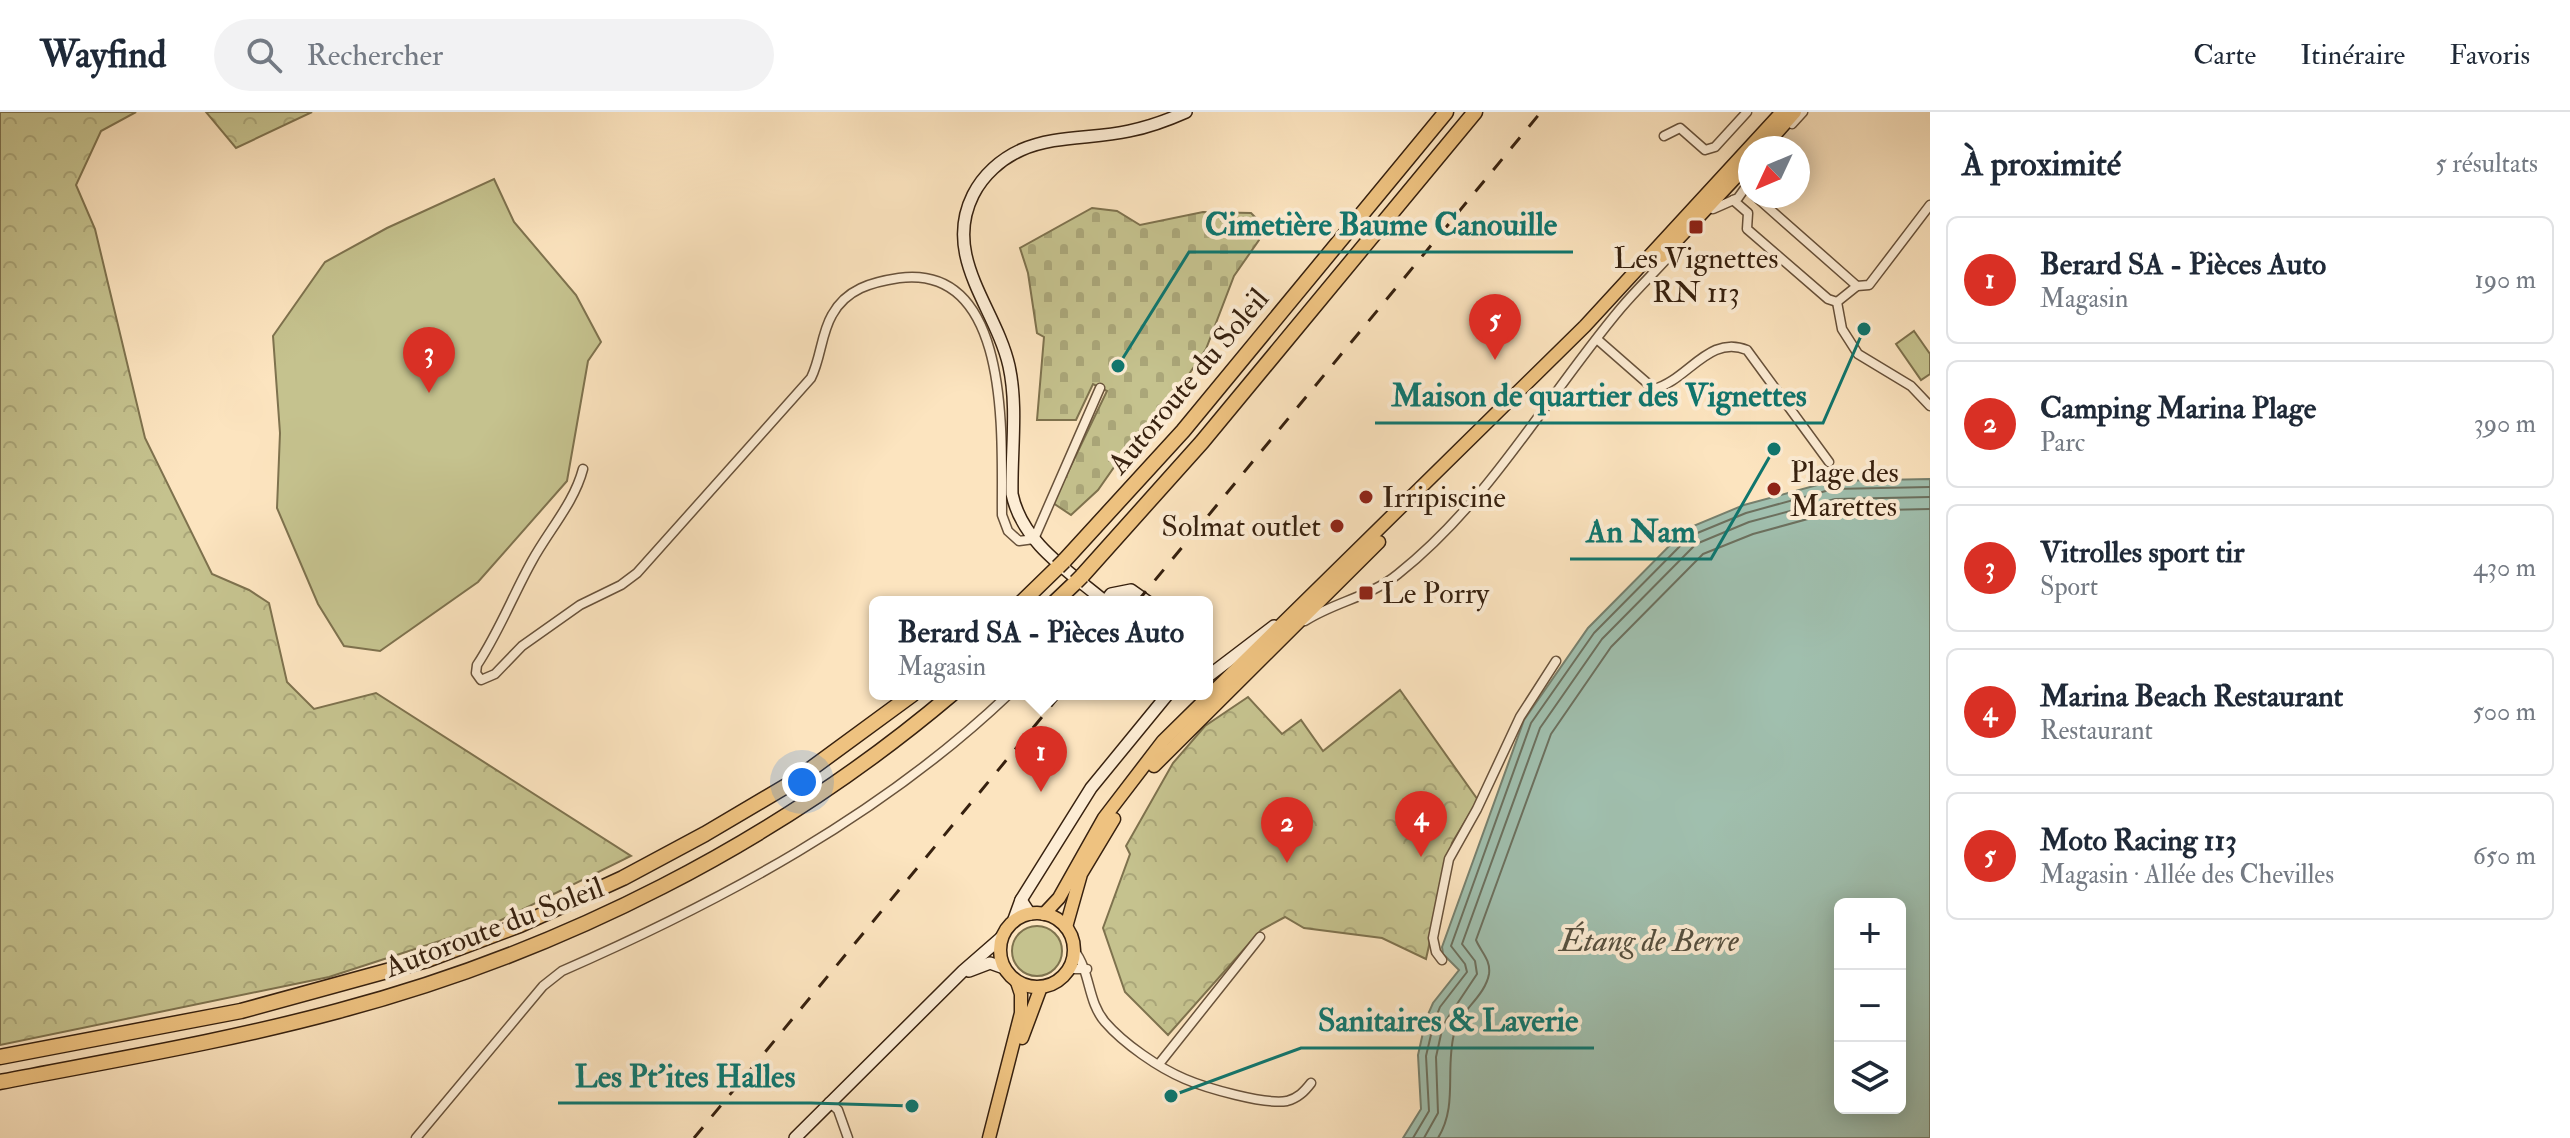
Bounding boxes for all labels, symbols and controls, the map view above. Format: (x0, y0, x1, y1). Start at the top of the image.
search box (214, 19, 774, 91)
text: Wayfind (40, 31, 166, 79)
icon: search (242, 33, 286, 77)
text: Rechercher (306, 37, 443, 74)
text: Carte (2193, 38, 2256, 73)
text: Itinéraire (2300, 38, 2405, 73)
text: Favoris (2449, 38, 2530, 73)
north arrow (1738, 136, 1810, 208)
text: À proximité (1962, 143, 2121, 186)
text: 5 résultats (2435, 148, 2538, 180)
callout: Cimetière Baume Canouille (1189, 196, 1573, 252)
text: Cimetière Baume Canouille (1205, 205, 1558, 245)
marker: Les Vignettes RN 113 (1687, 218, 1705, 236)
place label: Les Vignettes RN 113 (1613, 240, 1779, 311)
text: Berard SA - Pièces Auto (2040, 246, 2326, 283)
text: 1 (1985, 264, 1995, 296)
text: 190 m (2475, 264, 2536, 296)
street label: Autoroute du Soleil (1099, 281, 1277, 483)
text: Magasin (2040, 283, 2128, 315)
pin: 5 (1469, 294, 1521, 360)
pin: 3 (403, 327, 455, 393)
callout: Maison de quartier des Vignettes (1375, 367, 1823, 423)
text: Maison de quartier des Vignettes (1390, 376, 1807, 416)
text: Camping Marina Plage (2040, 390, 2316, 427)
text: 2 (1983, 408, 1997, 440)
text: 390 m (2474, 408, 2536, 440)
text: Parc (2040, 427, 2085, 459)
place label: Plage des Marettes (1790, 454, 1899, 525)
place label: Irripiscine (1382, 479, 1506, 516)
marker: Plage des Marettes (1765, 480, 1783, 498)
marker: Irripiscine (1357, 488, 1375, 506)
callout: An Nam (1570, 503, 1711, 559)
place label: Solmat outlet (1161, 508, 1321, 545)
text: An Nam (1584, 512, 1696, 552)
marker: Solmat outlet (1328, 517, 1346, 535)
text: Vitrolles sport tir (2040, 534, 2244, 571)
text: 3 (1985, 552, 1995, 584)
text: 430 m (2473, 552, 2536, 584)
text: Sport (2040, 571, 2098, 603)
place label: Le Porry (1382, 575, 1490, 612)
marker: Le Porry (1357, 584, 1375, 602)
popup (869, 596, 1213, 700)
text: Berard SA - Pièces Auto (898, 614, 1184, 651)
text: Magasin (898, 651, 986, 683)
text: Marina Beach Restaurant (2040, 678, 2343, 715)
text: 4 (1983, 696, 1997, 728)
text: 500 m (2472, 696, 2536, 728)
text: Restaurant (2040, 715, 2153, 747)
pin: 1 (1015, 726, 1067, 792)
your location (782, 762, 822, 802)
pin: 4 (1395, 791, 1447, 857)
pin: 2 (1261, 797, 1313, 863)
text: Moto Racing 113 (2040, 822, 2237, 859)
text: 5 (1984, 840, 1996, 872)
text: 650 m (2473, 840, 2536, 872)
text: Magasin · Allée des Chevilles (2040, 859, 2334, 891)
street label: Autoroute du Soleil (379, 869, 609, 987)
map controls (1834, 898, 1906, 1114)
button: + (1834, 898, 1906, 970)
water label: Étang de Berre (1557, 921, 1739, 961)
button: − (1834, 970, 1906, 1042)
callout: Sanitaires & Laverie (1301, 992, 1594, 1048)
text: Sanitaires & Laverie (1318, 1001, 1579, 1041)
button: layers (1834, 1042, 1906, 1114)
callout: Les Pt'ites Halles (558, 1047, 811, 1103)
text: Les Pt'ites Halles (575, 1057, 795, 1097)

